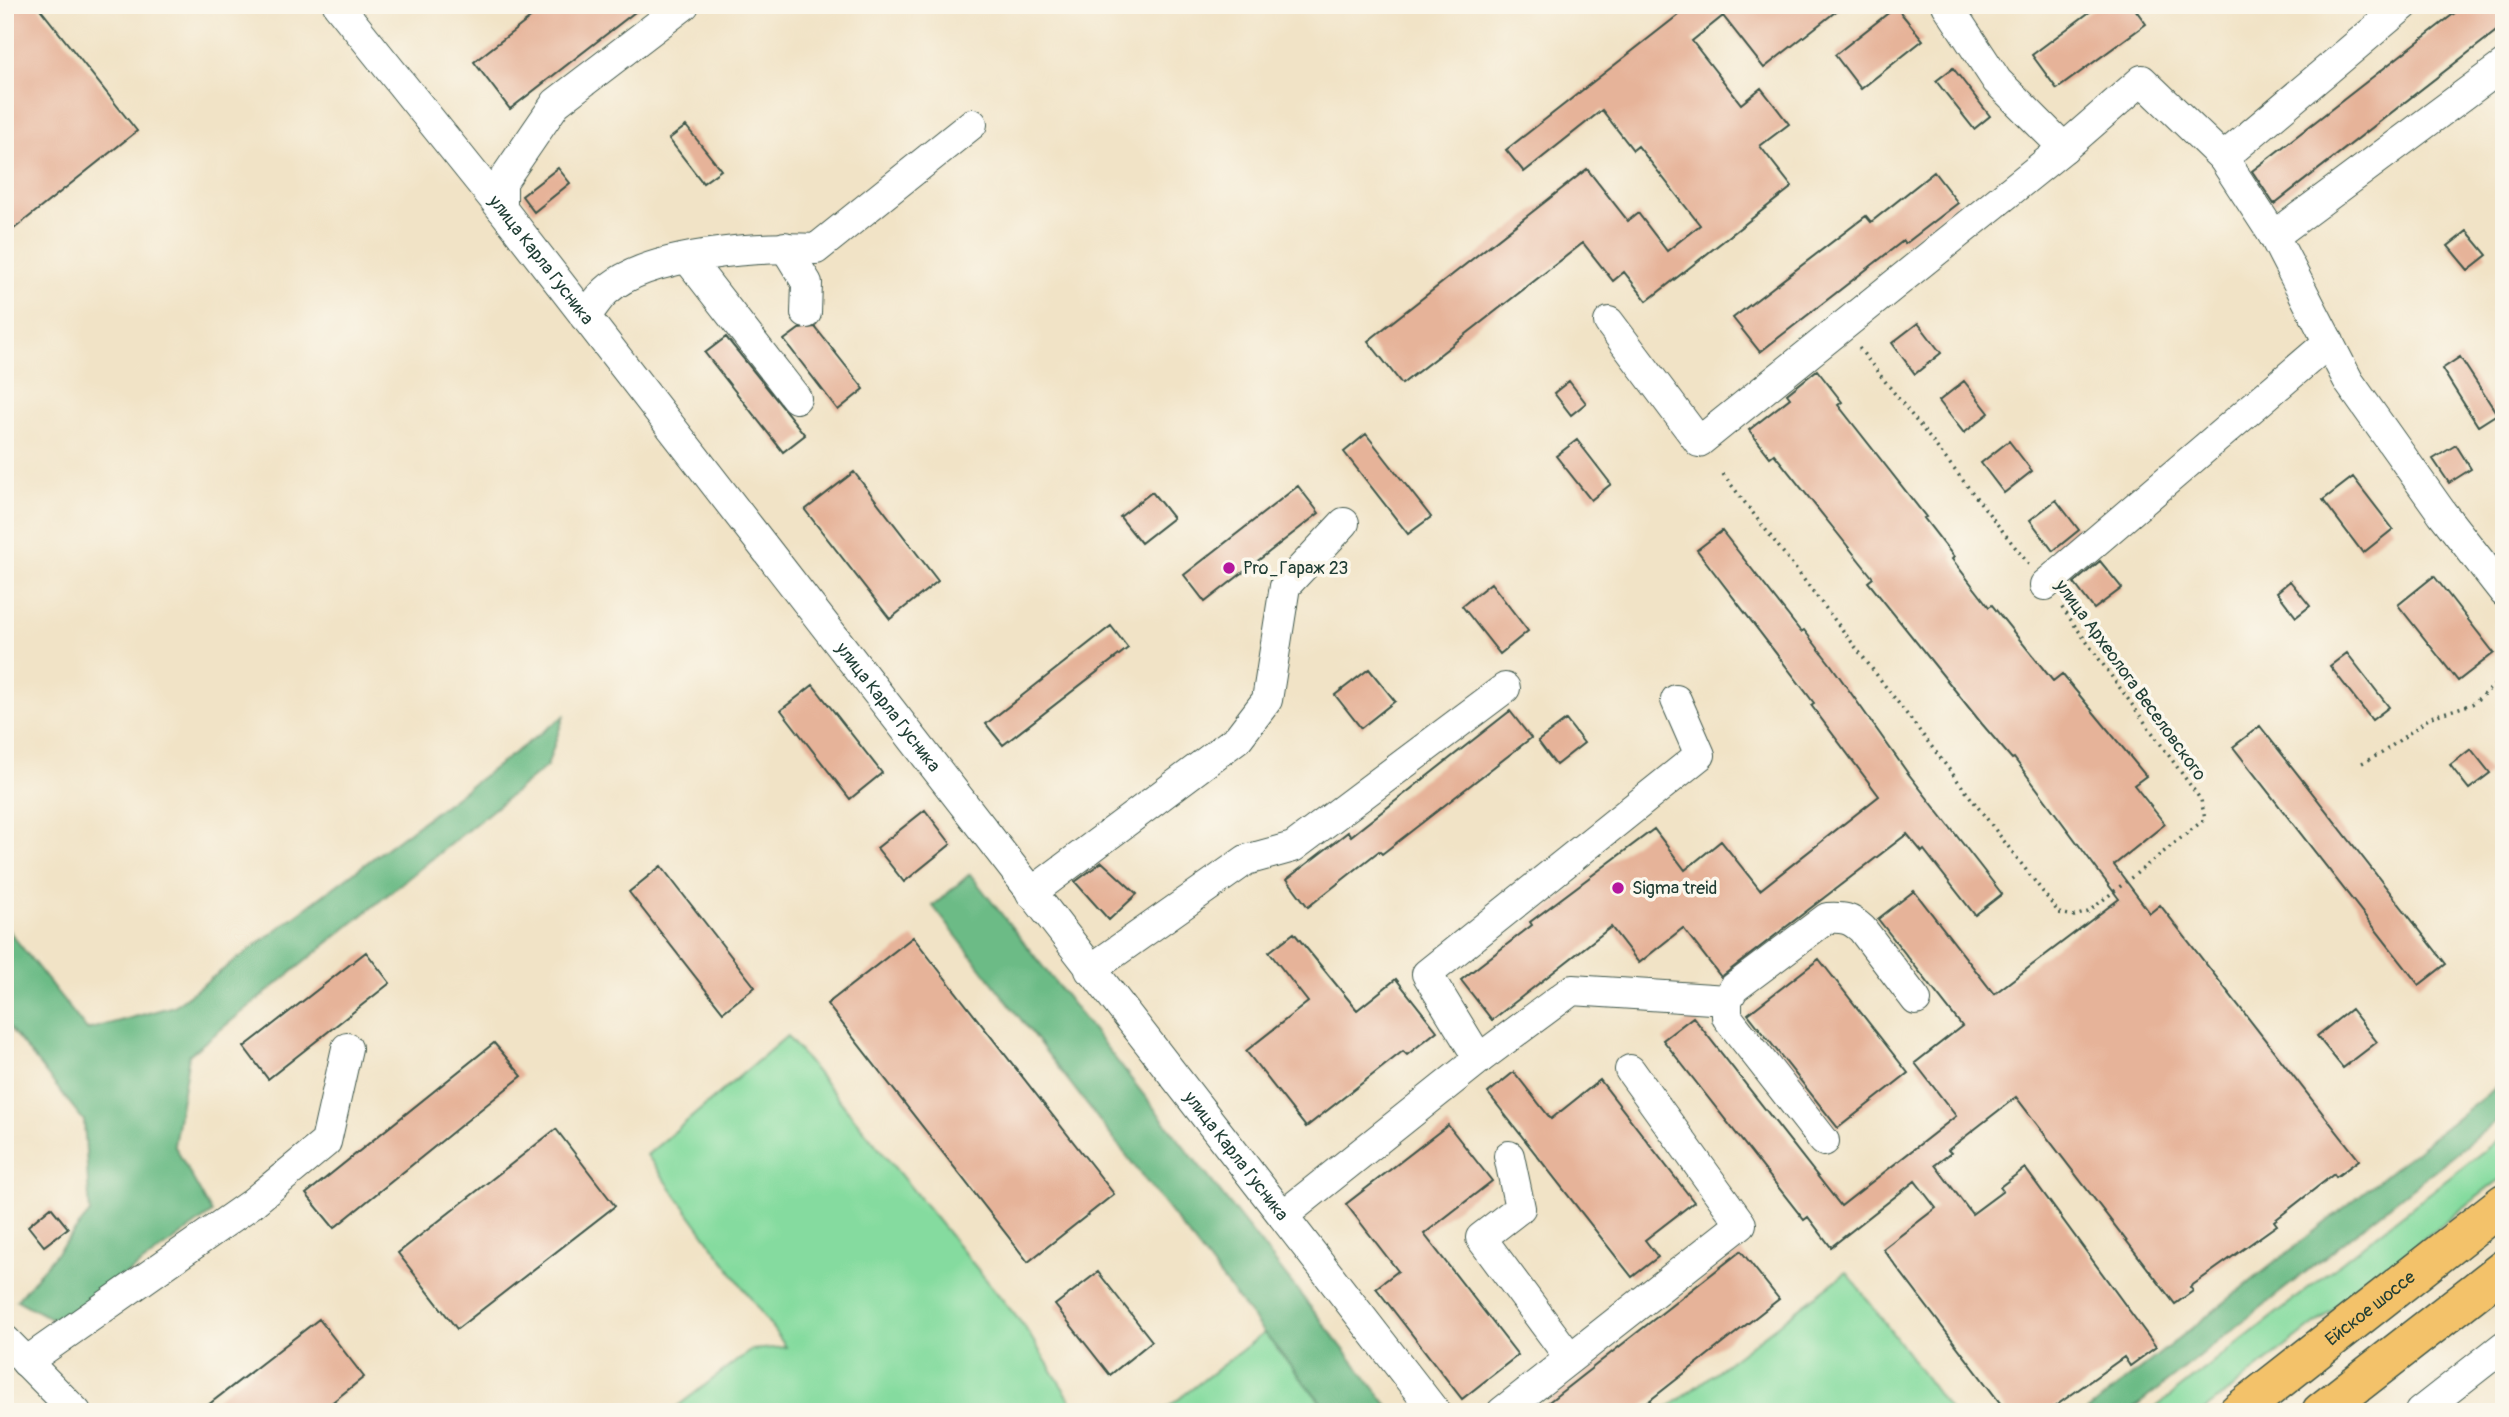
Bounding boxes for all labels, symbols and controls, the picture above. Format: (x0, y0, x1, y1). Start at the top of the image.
street label: улица Карла Гусника (483, 190, 598, 330)
place label: Pro_Гараж 23 (1243, 557, 1348, 580)
marker: Pro_Гараж 23 (1221, 560, 1237, 576)
street label: улица Археолога Веселовского (2049, 574, 2211, 786)
street label: улица Карла Гусника (830, 637, 945, 777)
place label: Sigma treid (1632, 877, 1717, 900)
marker: Sigma treid (1610, 880, 1626, 896)
street label: улица Карла Гусника (1178, 1086, 1293, 1226)
street label: Ейское шоссе (2321, 1266, 2420, 1351)

